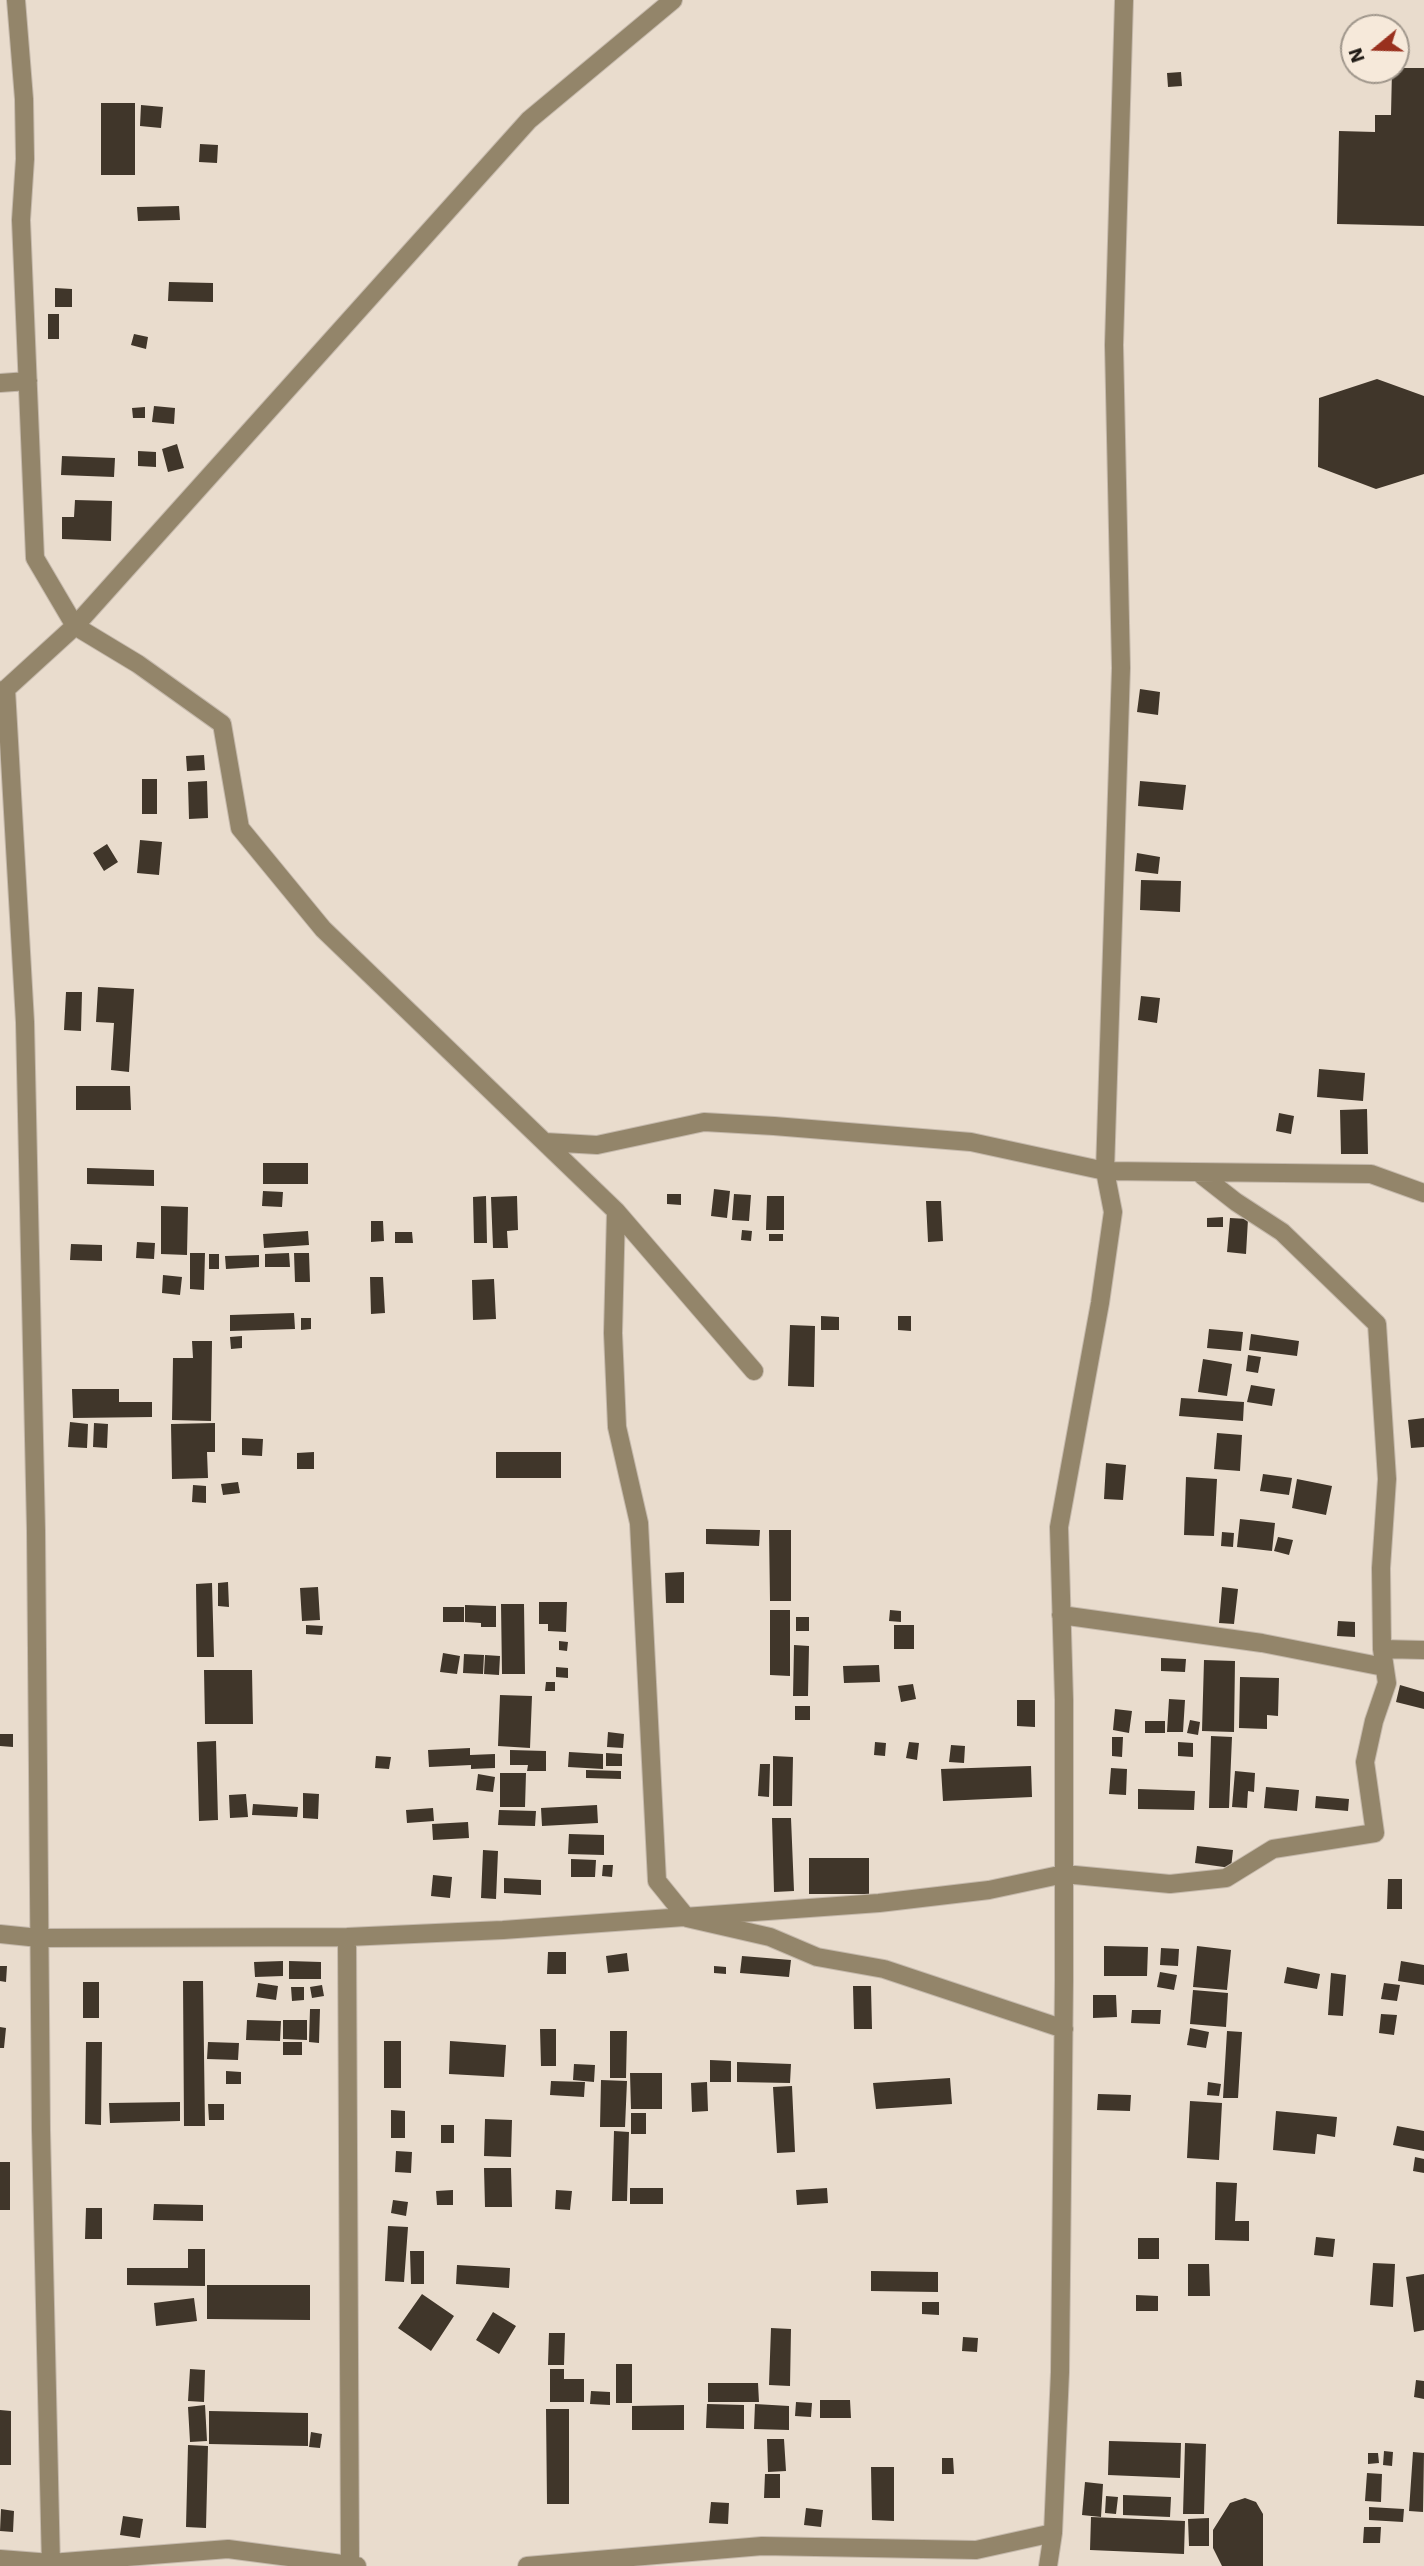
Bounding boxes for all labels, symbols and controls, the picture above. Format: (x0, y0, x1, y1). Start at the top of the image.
north arrow (1340, 14, 1410, 84)
text: N (1343, 45, 1370, 66)

